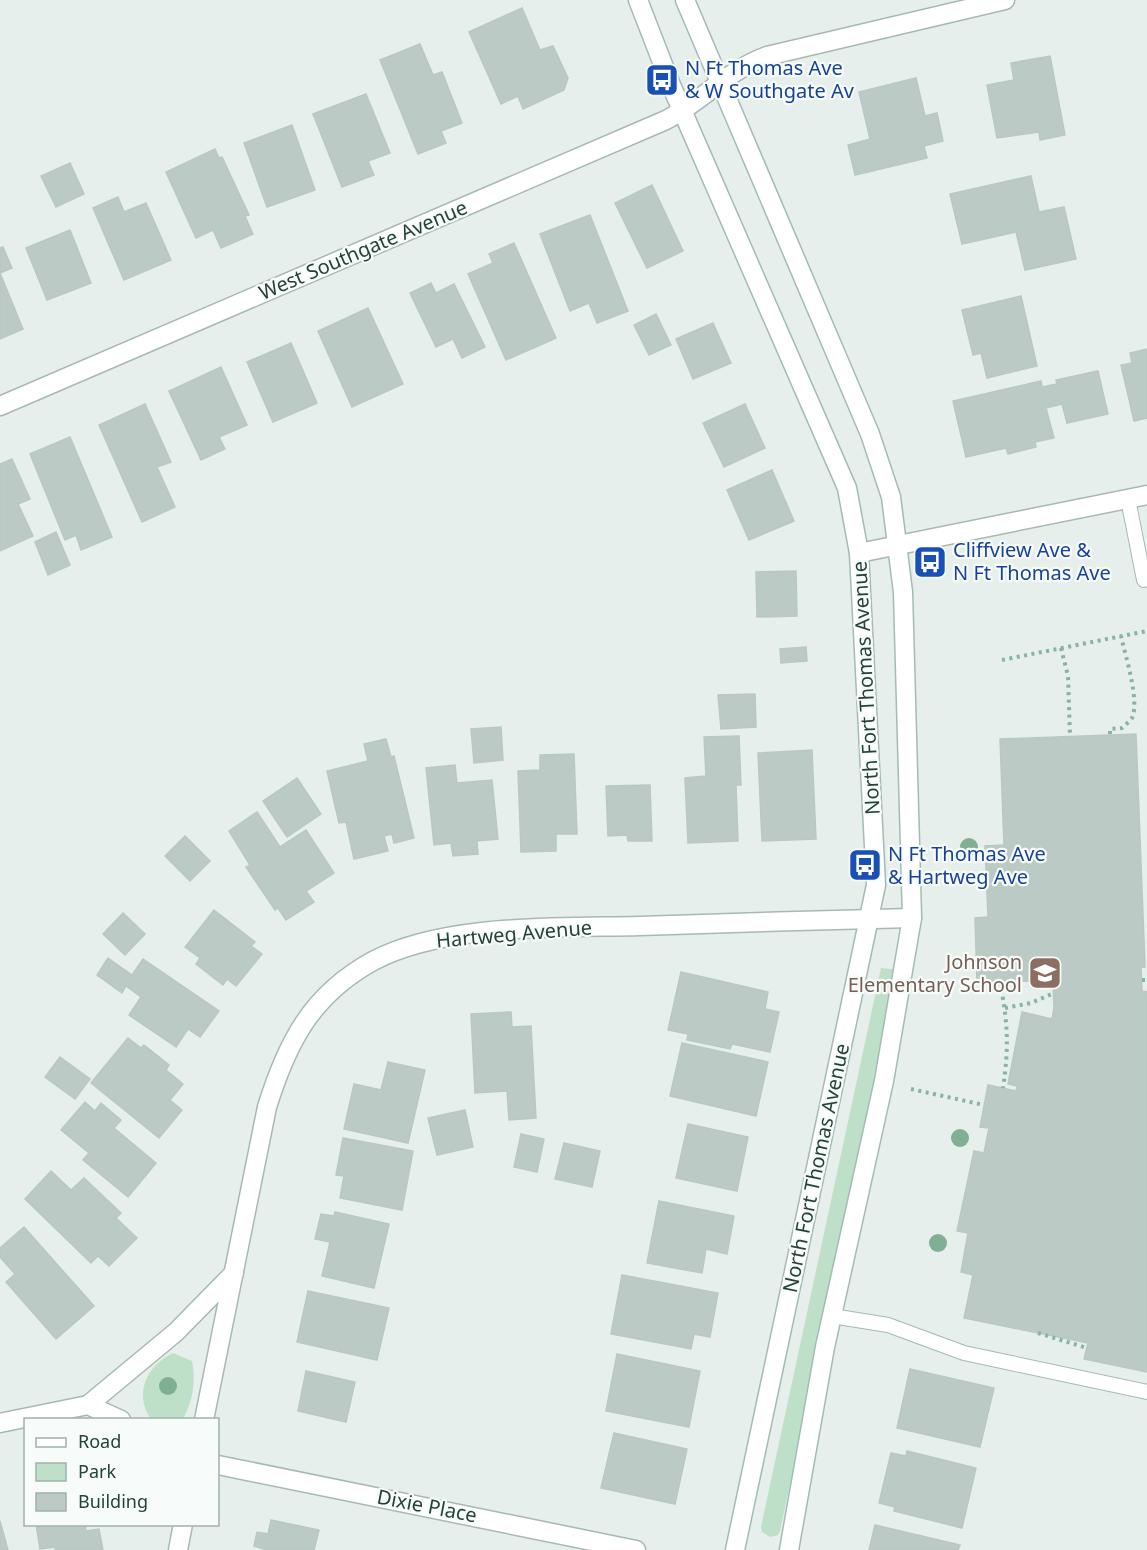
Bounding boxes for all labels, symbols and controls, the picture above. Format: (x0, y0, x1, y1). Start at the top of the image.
place label: N Ft Thomas Ave & W Southgate Av (685, 54, 855, 104)
bus stop icon: N Ft Thomas Ave & W Southgate Av (644, 62, 680, 98)
street label: West Southgate Avenue (254, 193, 471, 306)
place label: Cliffview Ave & N Ft Thomas Ave (953, 536, 1111, 586)
bus stop icon: Cliffview Ave & N Ft Thomas Ave (912, 544, 948, 580)
street label: North Fort Thomas Avenue (845, 560, 886, 816)
place label: N Ft Thomas Ave & Hartweg Ave (888, 840, 1046, 890)
bus stop icon: N Ft Thomas Ave & Hartweg Ave (847, 847, 883, 883)
street label: Hartweg Avenue (435, 913, 593, 954)
place label: Johnson Elementary School (848, 948, 1022, 998)
school or university icon: Johnson Elementary School (1027, 955, 1063, 991)
street label: North Fort Thomas Avenue (776, 1041, 855, 1295)
legend (24, 1418, 219, 1526)
text: Road (78, 1429, 121, 1453)
text: Park (78, 1459, 116, 1483)
street label: Dixie Place (375, 1483, 479, 1528)
text: Building (78, 1489, 148, 1513)

